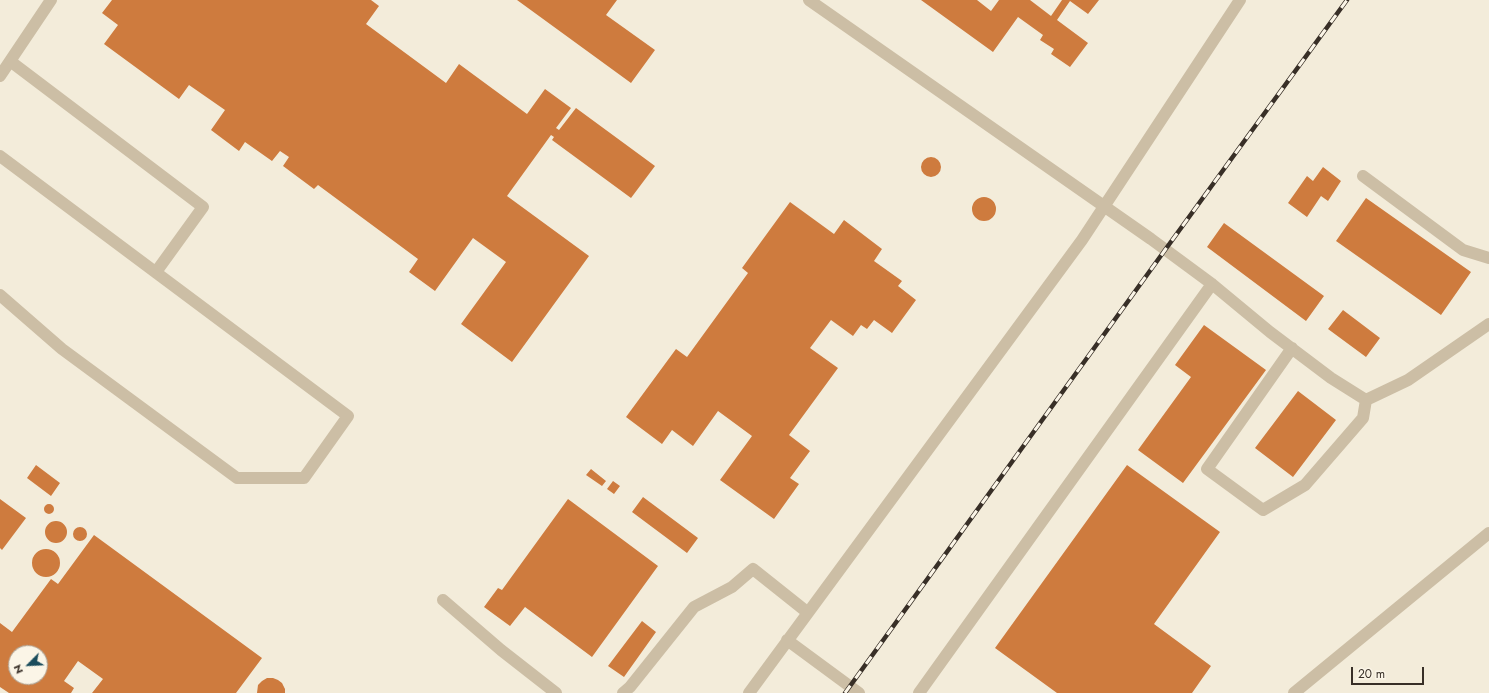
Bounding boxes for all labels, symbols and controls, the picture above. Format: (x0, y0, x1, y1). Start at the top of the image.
north arrow (8, 645, 48, 685)
scale bar (1353, 659, 1426, 685)
text: N (9, 662, 27, 677)
text: 20 m (1358, 665, 1385, 683)

